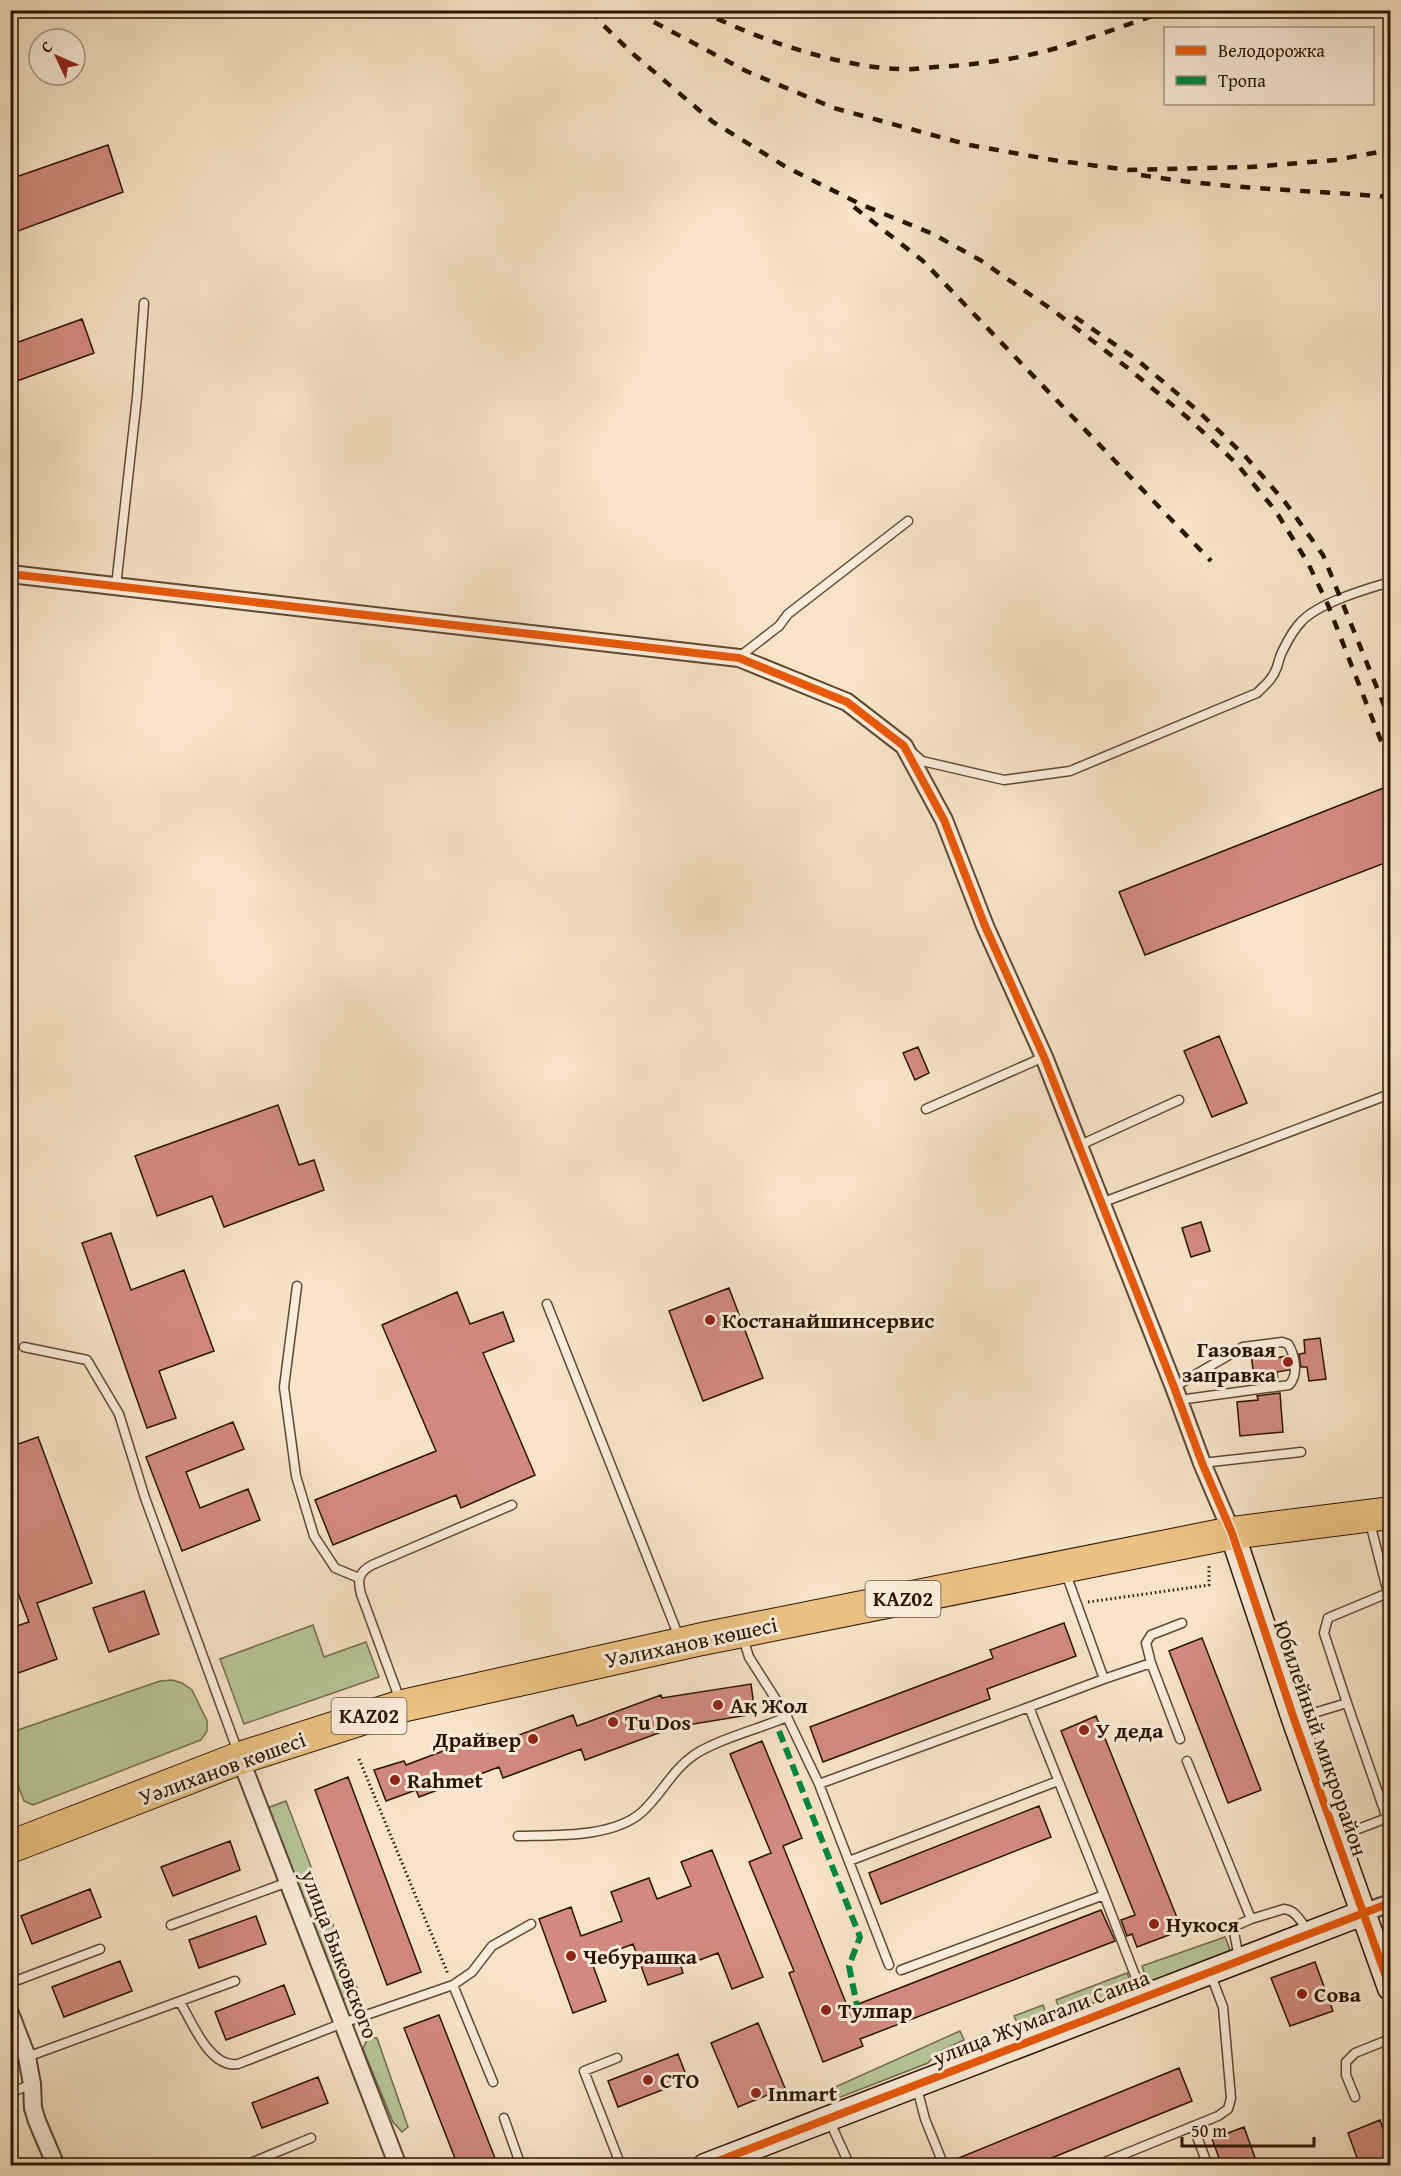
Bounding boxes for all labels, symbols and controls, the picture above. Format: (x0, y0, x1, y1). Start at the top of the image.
north arrow (27, 27, 87, 87)
legend (1164, 27, 1374, 105)
text: С (34, 35, 58, 58)
text: Велодорожка (1218, 37, 1325, 64)
text: Тропа (1218, 67, 1266, 94)
place label: Костанайшинсервис (722, 1304, 934, 1336)
marker: Костанайшинсервис (703, 1313, 717, 1327)
place label: Газовая заправка (1182, 1333, 1277, 1390)
marker: Газовая заправка (1281, 1355, 1295, 1369)
road number: KАZ02 (866, 1581, 940, 1617)
street label: Уәлиханов көшесі (602, 1608, 780, 1676)
street label: Юбилейный микрорайон (1266, 1616, 1377, 1860)
place label: Ақ Жол (730, 1689, 808, 1721)
road number: KАZ02 (332, 1698, 406, 1734)
marker: Ақ Жол (711, 1698, 725, 1712)
place label: Tu Dos (625, 1706, 691, 1738)
place label: У деда (1096, 1714, 1164, 1746)
marker: Tu Dos (606, 1715, 620, 1729)
street label: Уәлиханов көшесі (134, 1723, 310, 1813)
place label: Драйвер (432, 1723, 521, 1755)
marker: У деда (1077, 1723, 1091, 1737)
marker: Драйвер (526, 1732, 540, 1746)
place label: Rahmet (407, 1764, 484, 1796)
marker: Rahmet (388, 1773, 402, 1787)
street label: улица Быковского (293, 1864, 387, 2043)
place label: Нукося (1166, 1908, 1239, 1940)
marker: Нукося (1147, 1917, 1161, 1931)
place label: Чебурашка (583, 1940, 698, 1972)
marker: Чебурашка (564, 1949, 578, 1963)
street label: улица Жумагали Саина (927, 1961, 1154, 2073)
place label: Сова (1314, 1978, 1362, 2010)
marker: Сова (1295, 1987, 1309, 2001)
place label: Тулпар (838, 1994, 912, 2026)
marker: Тулпар (819, 2003, 833, 2017)
place label: СТО (660, 2064, 699, 2096)
marker: СТО (641, 2073, 655, 2087)
place label: Inmart (768, 2077, 838, 2109)
marker: Inmart (749, 2086, 763, 2100)
scale bar (1182, 2110, 1314, 2148)
text: 50 m (1191, 2117, 1227, 2144)

